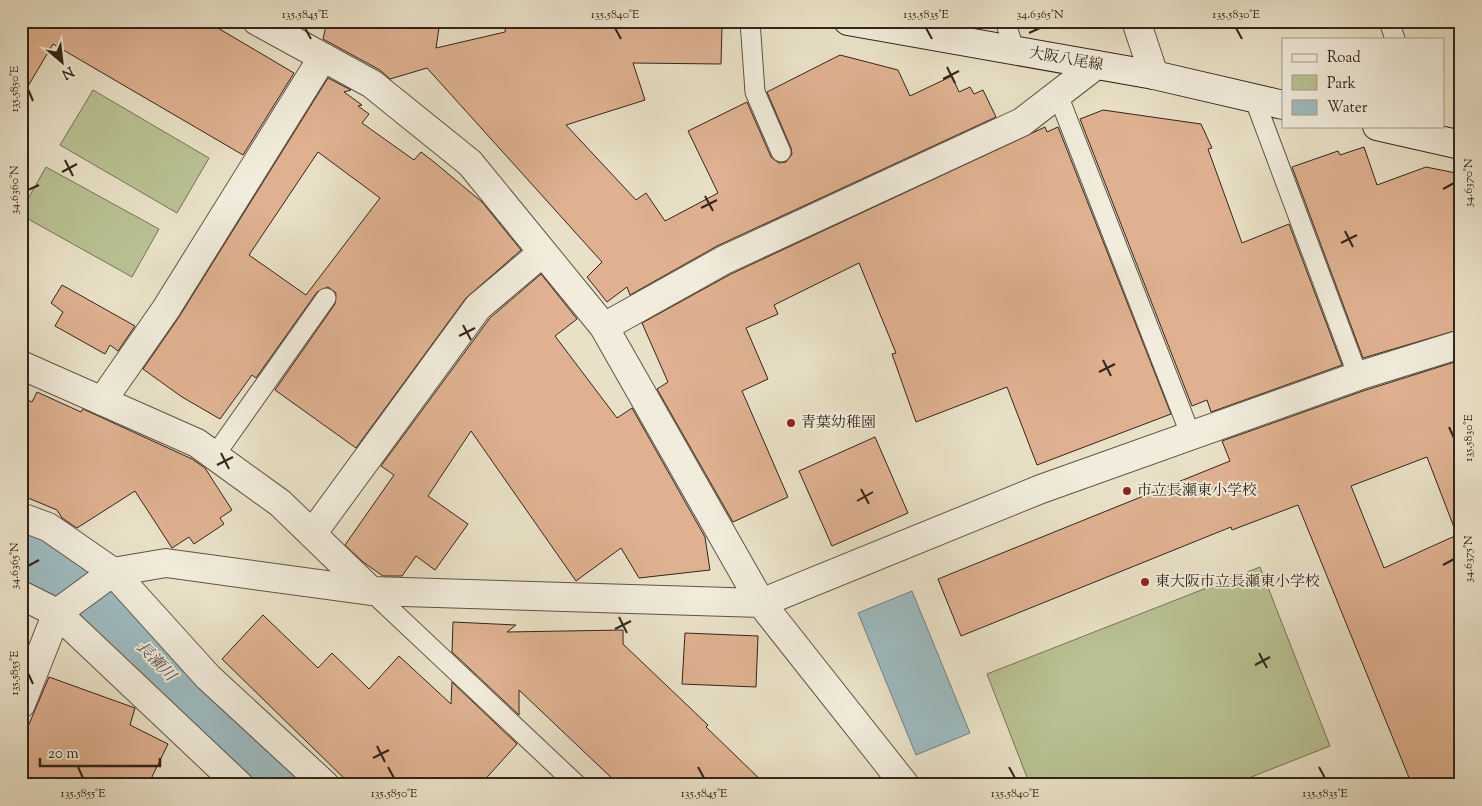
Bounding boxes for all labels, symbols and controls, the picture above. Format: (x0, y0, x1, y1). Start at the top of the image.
text: 135.5845°E (282, 6, 329, 24)
text: 135.5840°E (591, 6, 640, 24)
text: 135.5835°E (903, 6, 949, 24)
text: 34.6365°N (1016, 6, 1064, 24)
text: 135.5830°E (1212, 6, 1260, 24)
north arrow (38, 38, 88, 88)
legend (1282, 38, 1444, 128)
street label: 大阪八尾線 (1027, 43, 1105, 77)
text: Road (1327, 48, 1361, 69)
text: N (58, 60, 77, 83)
text: 135.5850°E (6, 65, 24, 112)
text: Park (1327, 74, 1356, 95)
text: Water (1327, 98, 1368, 119)
text: 34.6370°N (1460, 158, 1478, 208)
text: 34.6360°N (6, 165, 24, 215)
place label: 青葉幼稚園 (801, 413, 876, 434)
text: 135.5830°E (1460, 414, 1478, 462)
marker: 青葉幼稚園 (785, 417, 797, 429)
place label: 市立長瀬東小学校 (1137, 481, 1257, 502)
marker: 市立長瀬東小学校 (1121, 485, 1133, 497)
text: 34.6375°N (1460, 535, 1478, 583)
text: 34.6365°N (6, 542, 24, 590)
place label: 東大阪市立長瀬東小学校 (1155, 572, 1320, 593)
marker: 東大阪市立長瀬東小学校 (1139, 576, 1151, 588)
water label: 長瀬川 (130, 637, 181, 689)
text: 135.5855°E (6, 650, 24, 695)
scale bar (40, 736, 160, 768)
text: 20 m (48, 744, 79, 765)
text: 135.5855°E (61, 785, 106, 803)
text: 135.5850°E (371, 785, 418, 803)
text: 135.5845°E (681, 785, 728, 803)
text: 135.5840°E (991, 785, 1040, 803)
text: 135.5835°E (1302, 785, 1348, 803)

